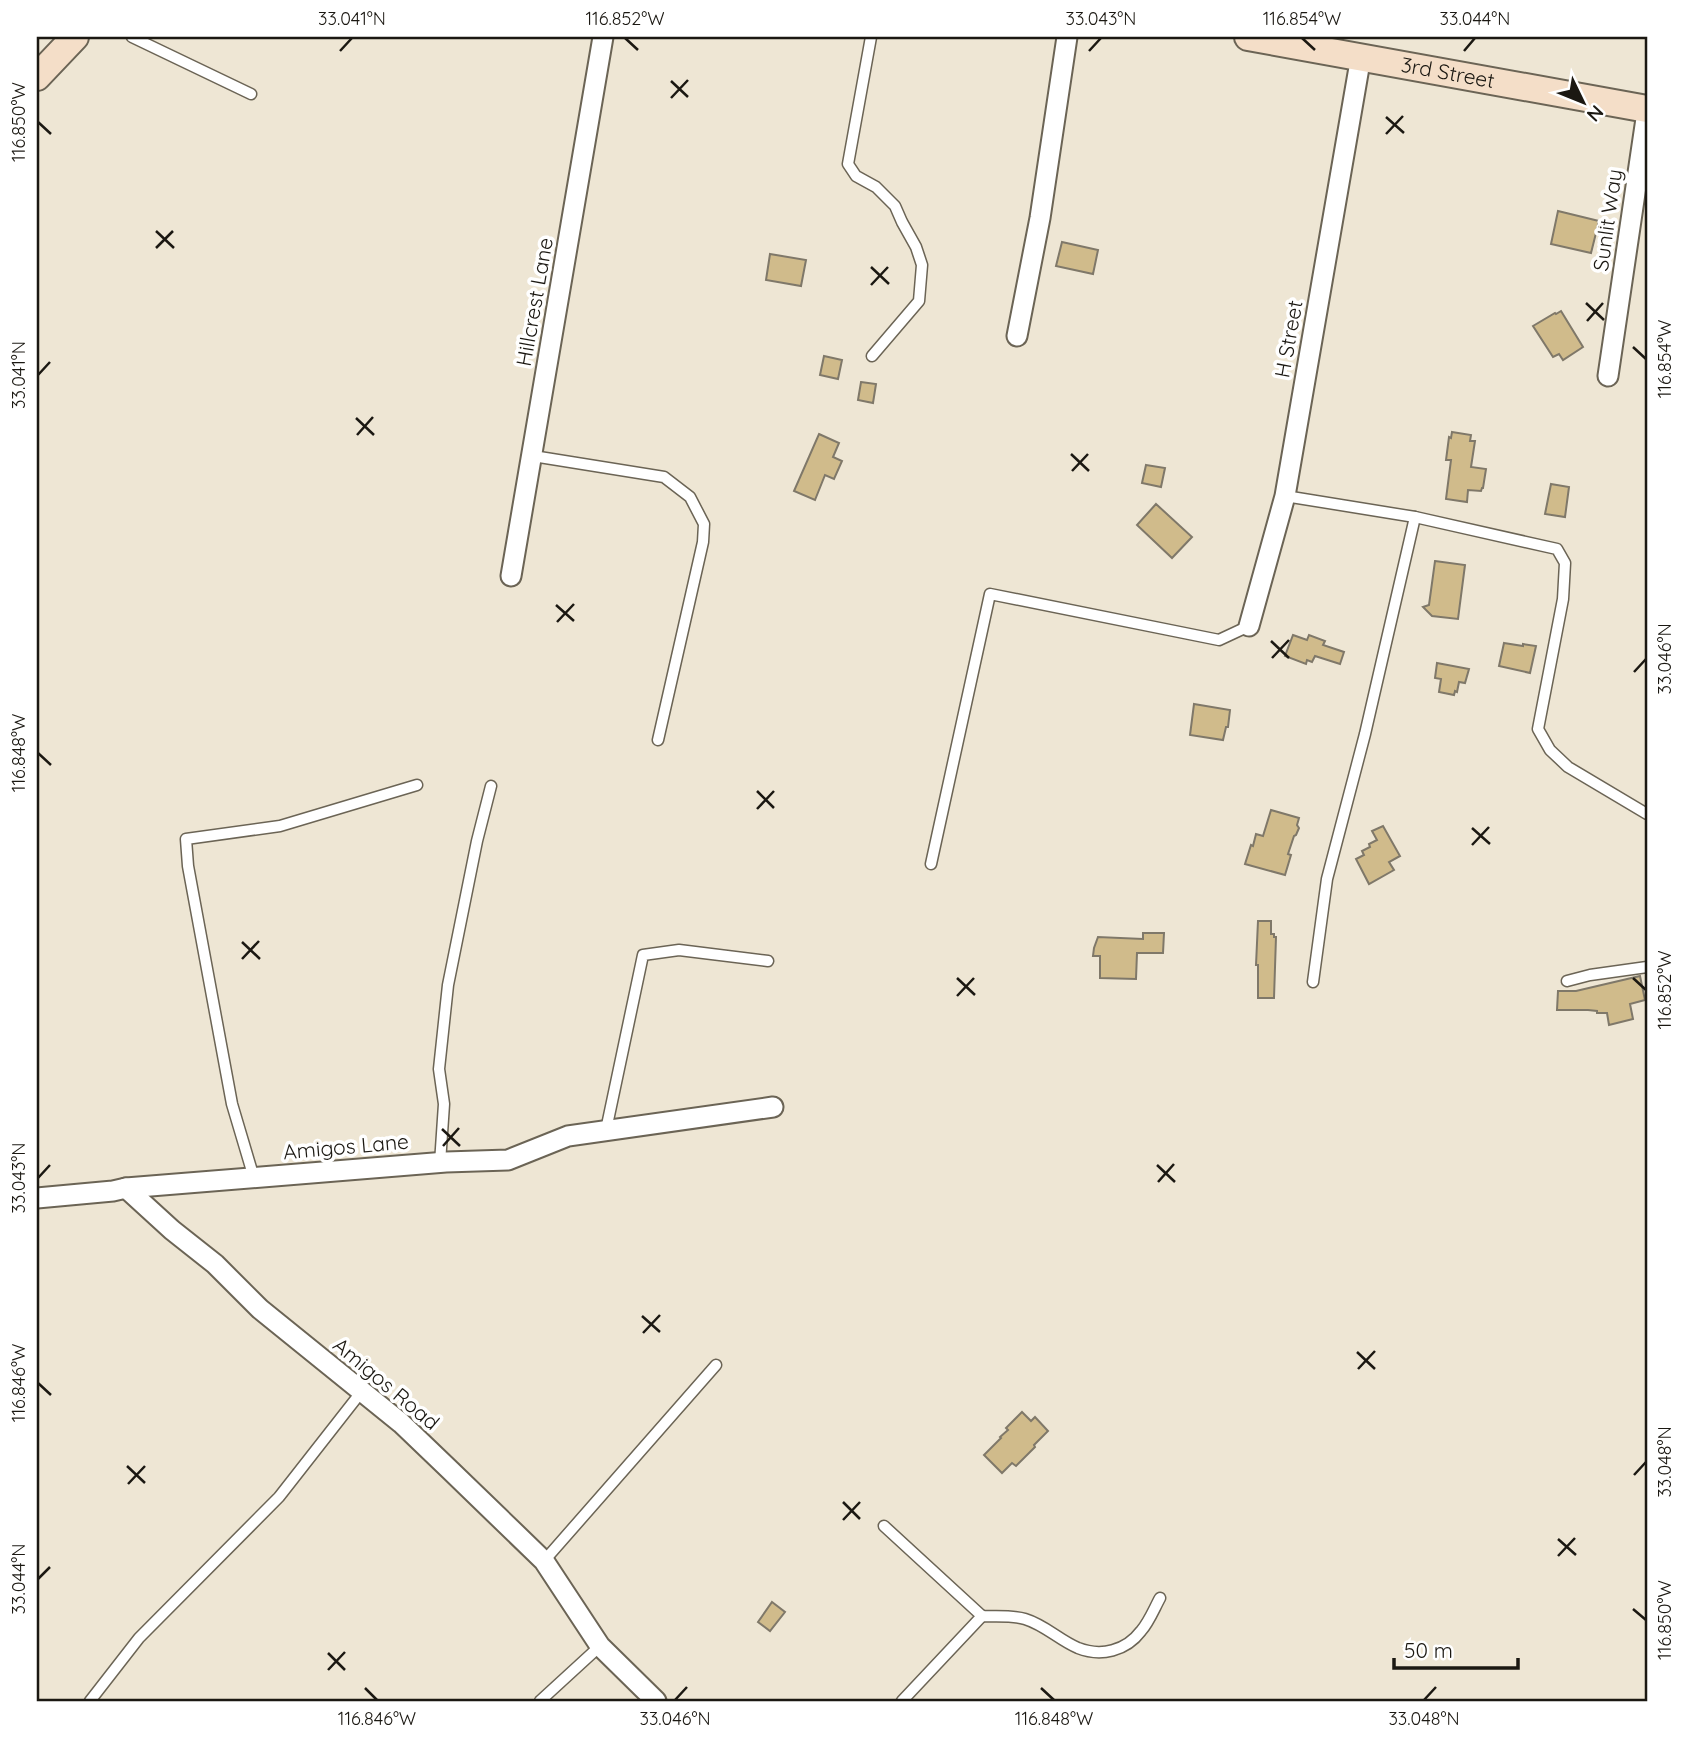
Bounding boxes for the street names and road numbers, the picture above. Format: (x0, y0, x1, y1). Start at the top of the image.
street label: 3rd Street (1399, 51, 1497, 93)
street label: Sunlit Way (1587, 167, 1627, 273)
street label: Hillcrest Lane (510, 236, 558, 368)
street label: H Street (1268, 298, 1308, 380)
street label: Amigos Lane (282, 1128, 410, 1164)
street label: Amigos Road (328, 1331, 445, 1435)

